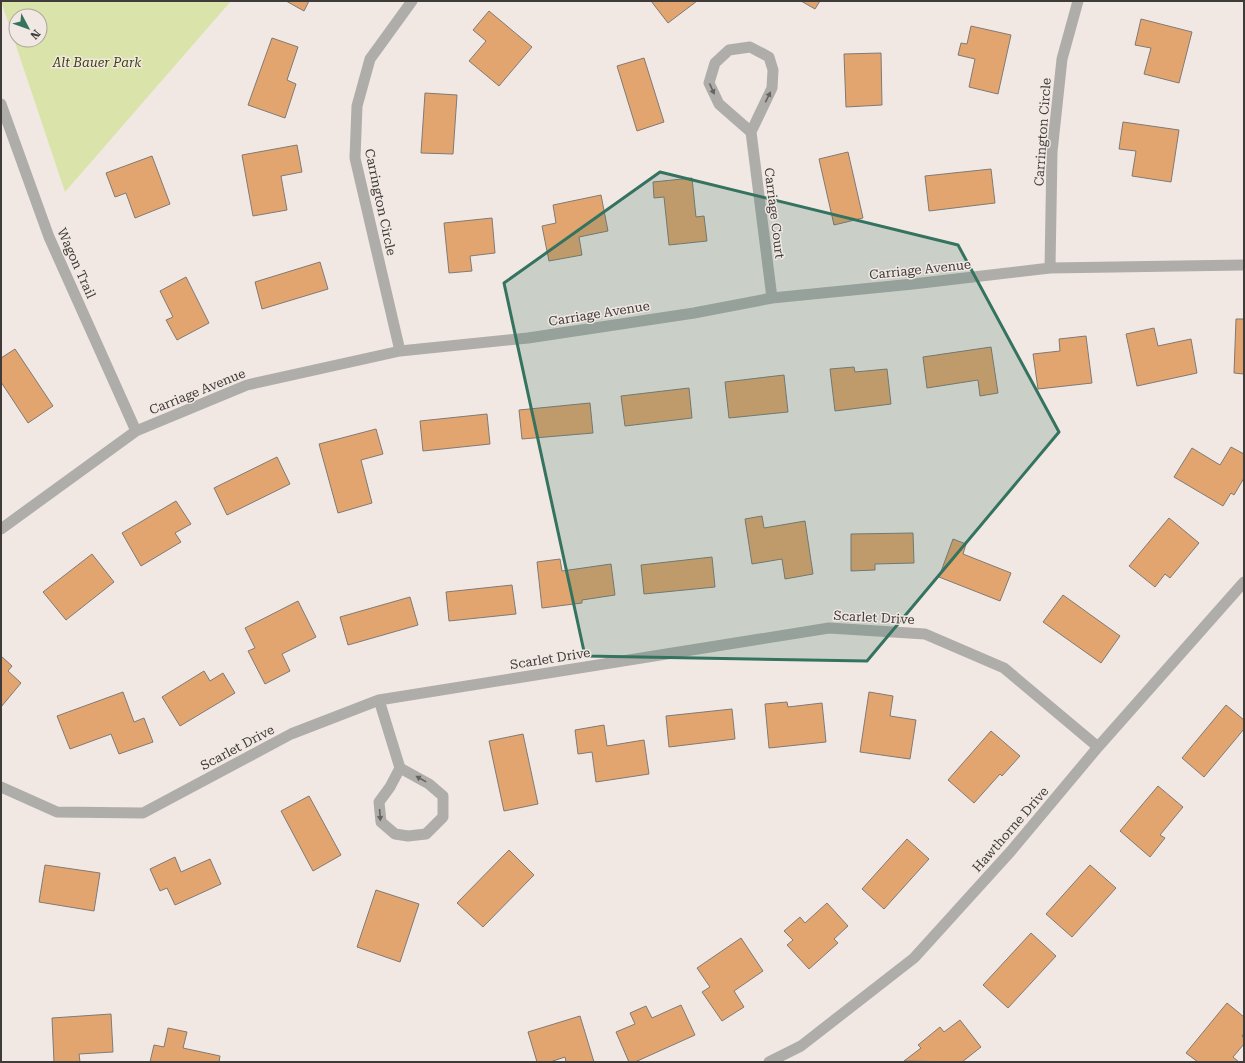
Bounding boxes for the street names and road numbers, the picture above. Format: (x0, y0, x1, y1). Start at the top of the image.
street label: Carrington Circle (1031, 77, 1054, 187)
street label: Carrington Circle (362, 147, 399, 257)
street label: Carriage Court (761, 167, 788, 260)
street label: Wagon Trail (54, 226, 99, 301)
street label: Carriage Avenue (868, 257, 972, 282)
street label: Carriage Avenue (547, 298, 651, 329)
street label: Carriage Avenue (147, 365, 247, 418)
street label: Scarlet Drive (833, 608, 915, 627)
street label: Scarlet Drive (509, 645, 591, 672)
street label: Scarlet Drive (198, 722, 277, 773)
street label: Hawthorne Drive (969, 784, 1051, 875)

